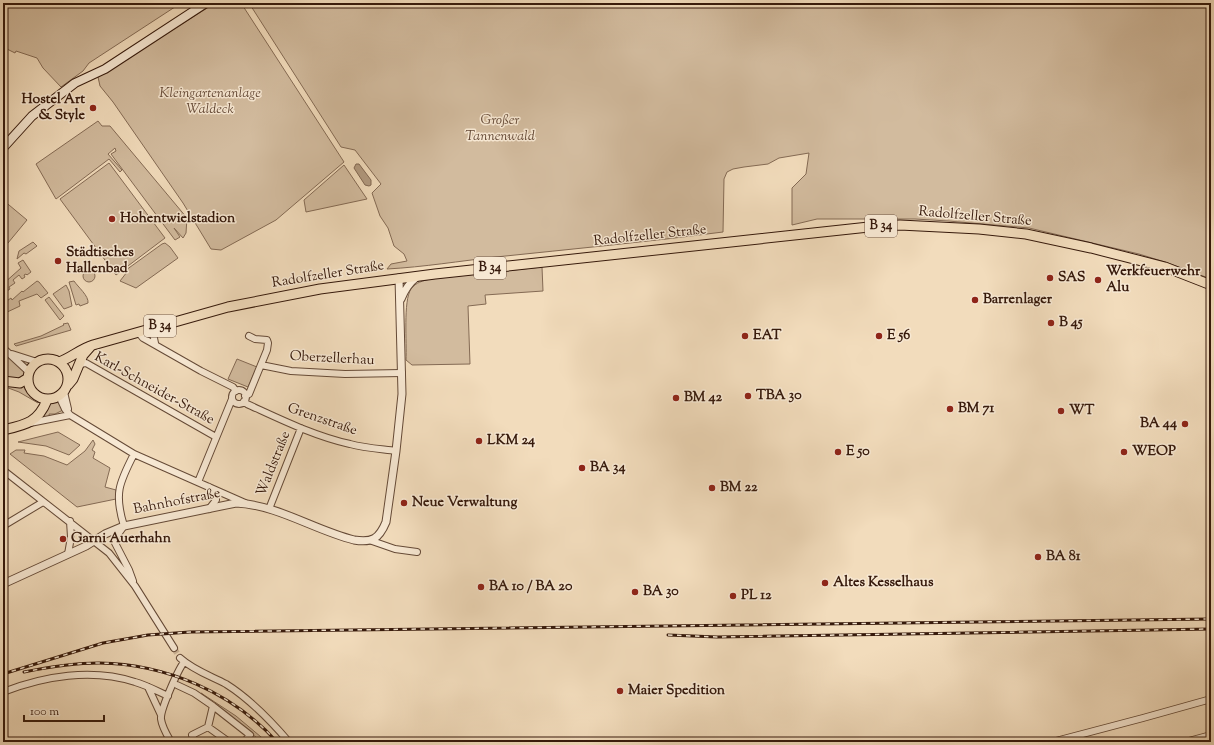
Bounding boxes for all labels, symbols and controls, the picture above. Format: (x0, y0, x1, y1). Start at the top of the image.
park label: Kleingartenanlage Waldeck (159, 84, 261, 120)
place label: Hostel Art & Style (22, 90, 85, 126)
marker: Hostel Art & Style (88, 103, 98, 113)
park label: Großer Tannenwald (465, 111, 535, 147)
street label: Radolfzeller Straße (918, 202, 1032, 232)
place label: Hohentwielstadion (120, 209, 236, 229)
marker: Hohentwielstadion (107, 214, 117, 224)
road number: B 34 (865, 215, 897, 237)
street label: Radolfzeller Straße (593, 220, 707, 252)
place label: Städtisches Hallenbad (66, 243, 134, 279)
marker: Städtisches Hallenbad (53, 256, 63, 266)
street label: Radolfzeller Straße (270, 256, 386, 294)
road number: B 34 (474, 257, 506, 279)
place label: Werkfeuerwehr Alu (1106, 262, 1201, 298)
place label: SAS (1058, 268, 1085, 288)
marker: SAS (1045, 273, 1055, 283)
marker: Werkfeuerwehr Alu (1093, 275, 1103, 285)
place label: Barrenlager (983, 290, 1053, 310)
marker: Barrenlager (970, 295, 980, 305)
place label: B 45 (1059, 313, 1083, 333)
road number: B 34 (144, 315, 176, 337)
marker: B 45 (1046, 318, 1056, 328)
place label: EAT (753, 326, 782, 346)
place label: E 56 (887, 326, 910, 346)
marker: EAT (740, 331, 750, 341)
marker: E 56 (874, 331, 884, 341)
street label: Oberzellerhau (289, 347, 375, 371)
street label: Karl-Schneider-Straße (90, 348, 218, 430)
place label: TBA 30 (756, 386, 802, 406)
place label: BM 42 (684, 388, 723, 408)
marker: TBA 30 (743, 391, 753, 401)
marker: BM 42 (671, 393, 681, 403)
street label: Grenzstraße (284, 399, 360, 441)
place label: BM 71 (958, 399, 994, 419)
place label: WT (1069, 401, 1095, 421)
marker: BM 71 (945, 404, 955, 414)
marker: WT (1056, 406, 1066, 416)
place label: BA 44 (1140, 414, 1177, 434)
marker: BA 44 (1180, 419, 1190, 429)
street label: Waldstraße (252, 428, 296, 500)
place label: LKM 24 (487, 431, 535, 451)
marker: LKM 24 (474, 436, 484, 446)
place label: E 50 (846, 442, 870, 462)
place label: WEOP (1132, 442, 1176, 462)
marker: E 50 (833, 447, 843, 457)
marker: WEOP (1119, 447, 1129, 457)
place label: BA 34 (590, 458, 625, 478)
marker: BA 34 (577, 463, 587, 473)
place label: BM 22 (720, 478, 758, 498)
marker: BM 22 (707, 483, 717, 493)
street label: Bahnhofstraße (132, 484, 222, 520)
place label: Neue Verwaltung (412, 493, 517, 513)
marker: Neue Verwaltung (399, 498, 409, 508)
place label: Garni Auerhahn (71, 529, 172, 549)
marker: Garni Auerhahn (58, 534, 68, 544)
place label: BA 81 (1046, 547, 1081, 567)
marker: BA 81 (1033, 552, 1043, 562)
place label: Altes Kesselhaus (833, 573, 934, 593)
place label: BA 10 / BA 20 (489, 577, 573, 597)
marker: Altes Kesselhaus (820, 578, 830, 588)
marker: BA 10 / BA 20 (476, 582, 486, 592)
place label: BA 30 (643, 582, 679, 602)
place label: PL 12 (741, 586, 772, 606)
marker: BA 30 (630, 587, 640, 597)
marker: PL 12 (728, 591, 738, 601)
place label: Maier Spedition (628, 681, 726, 701)
marker: Maier Spedition (615, 686, 625, 696)
scale bar (24, 697, 104, 723)
text: 100 m (30, 703, 59, 721)

